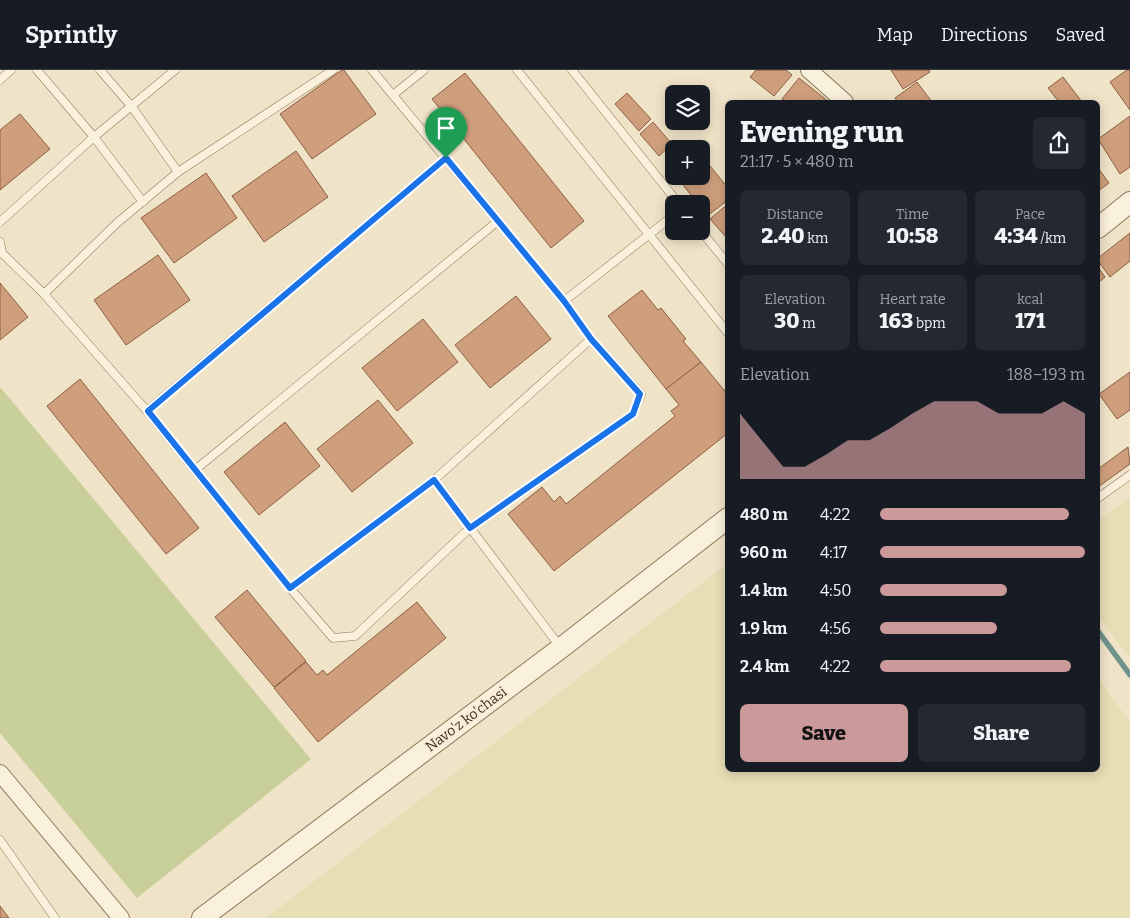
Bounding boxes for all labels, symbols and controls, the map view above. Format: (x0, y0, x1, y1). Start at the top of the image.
text: Sprintly (25, 21, 117, 49)
text: Map (877, 24, 913, 46)
text: Directions (941, 24, 1028, 46)
text: Saved (1056, 24, 1105, 46)
map controls (665, 85, 710, 240)
button: layers (665, 85, 710, 130)
pin (425, 107, 467, 158)
icon: arrive (432, 114, 460, 142)
text: Evening run (740, 116, 903, 149)
button: share (1033, 117, 1085, 169)
button: + (665, 140, 710, 185)
text: 21:17 · 5 × 480 m (740, 152, 853, 171)
button: − (665, 195, 710, 240)
text: Distance (766, 206, 823, 223)
text: Time (896, 206, 929, 223)
text: Pace (1015, 206, 1045, 223)
text: 2.40 (761, 223, 804, 249)
text: 10:58 (887, 223, 938, 249)
text: 4:34 (994, 223, 1038, 249)
text: km (804, 230, 828, 247)
text: /km (1038, 230, 1066, 247)
text: Elevation (764, 291, 825, 308)
text: Heart rate (879, 291, 946, 308)
text: kcal (1017, 291, 1043, 308)
text: 30 (774, 308, 799, 334)
text: 163 (879, 308, 913, 334)
text: 171 (1015, 308, 1045, 334)
text: m (799, 315, 816, 332)
text: bpm (913, 315, 946, 332)
text: Elevation (740, 365, 810, 384)
text: 188–193 m (1007, 365, 1085, 384)
text: 480 m (740, 505, 788, 524)
text: 4:22 (820, 505, 850, 524)
text: 960 m (740, 543, 787, 562)
text: 4:17 (820, 543, 847, 562)
text: 1.4 km (740, 581, 788, 600)
text: 4:50 (820, 581, 852, 600)
text: 1.9 km (740, 619, 787, 638)
text: 4:56 (820, 619, 851, 638)
text: 2.4 km (740, 657, 790, 676)
text: 4:22 (820, 657, 850, 676)
street label: Navo'z ko'chasi (422, 683, 510, 756)
button: Save (740, 704, 908, 762)
button: Share (918, 704, 1085, 762)

